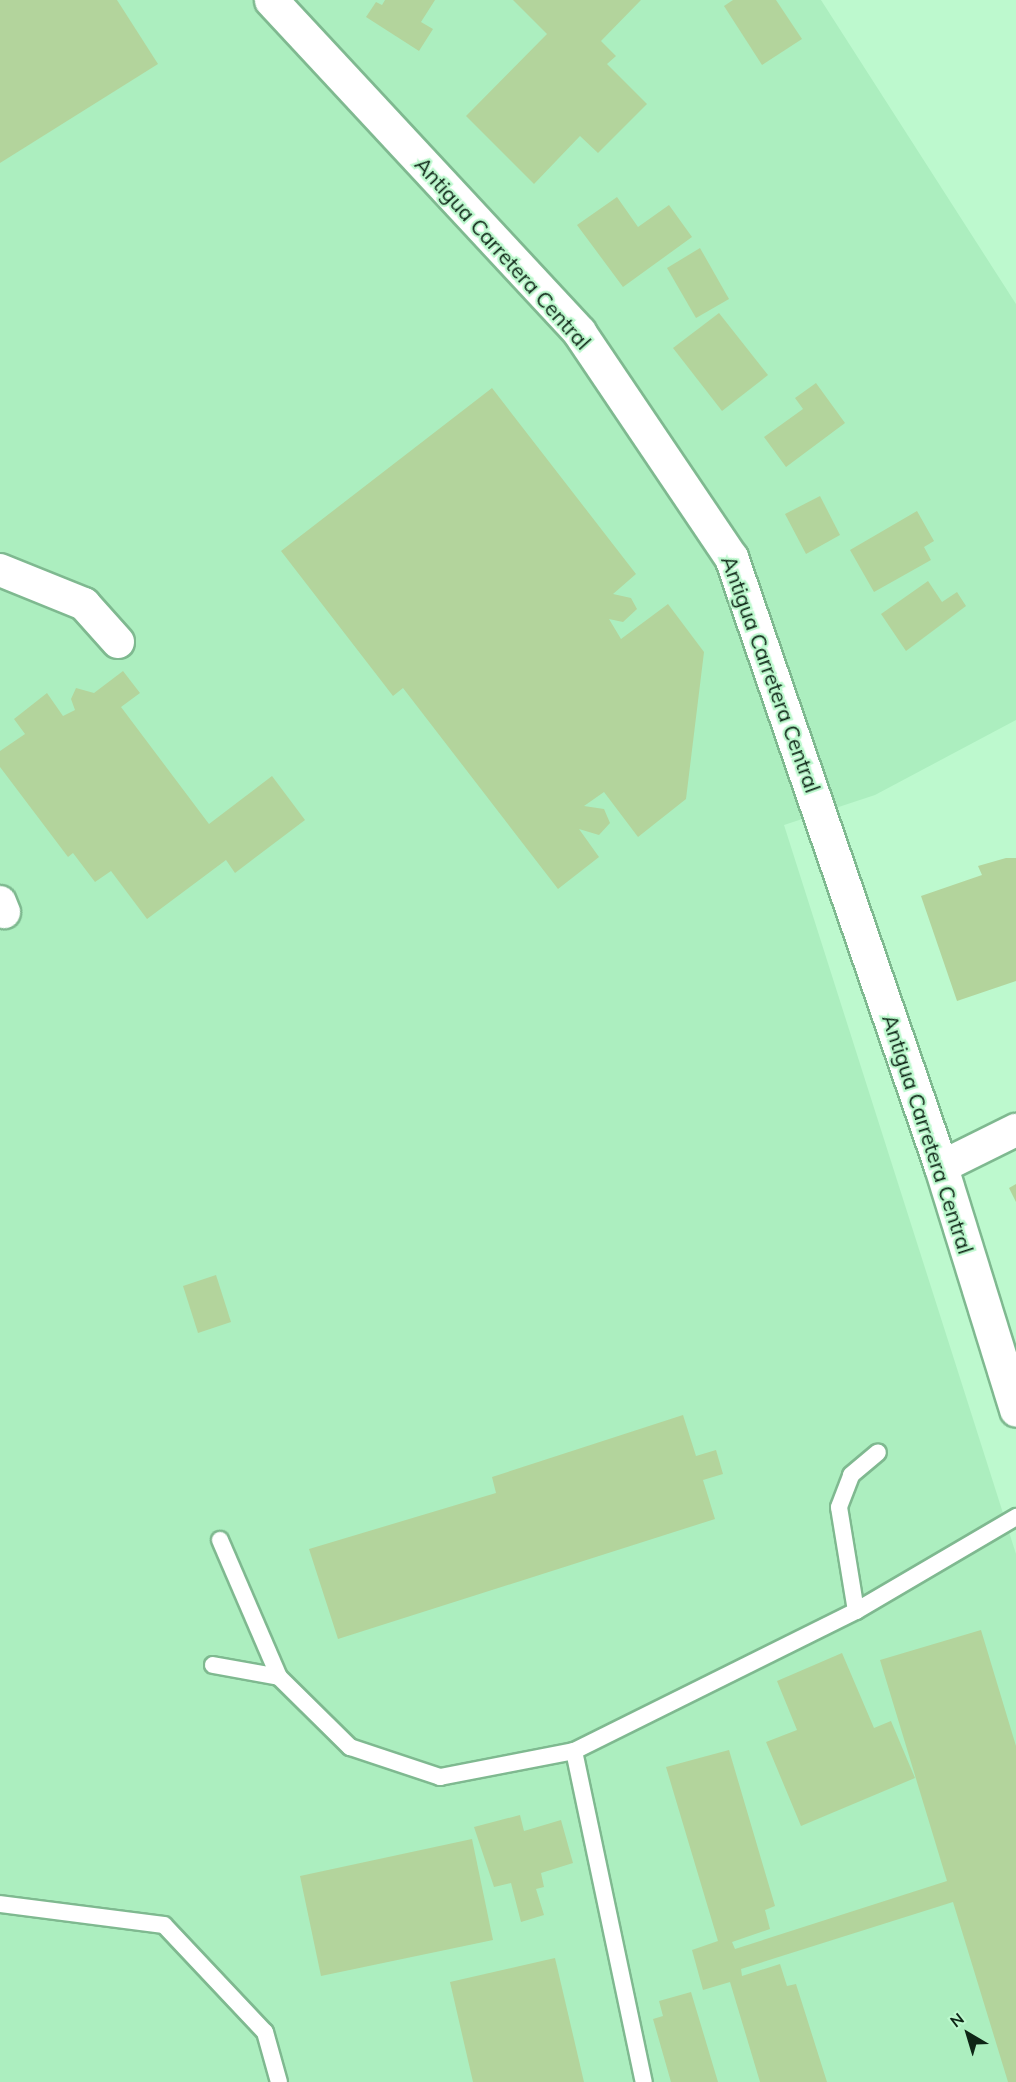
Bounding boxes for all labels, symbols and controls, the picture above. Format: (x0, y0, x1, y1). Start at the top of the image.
street label: Antigua Carretera Central (410, 152, 596, 354)
street label: Antigua Carretera Central (716, 552, 826, 796)
street label: Antigua Carretera Central (877, 1011, 979, 1257)
north arrow (938, 2004, 998, 2064)
text: N (946, 2008, 968, 2031)

